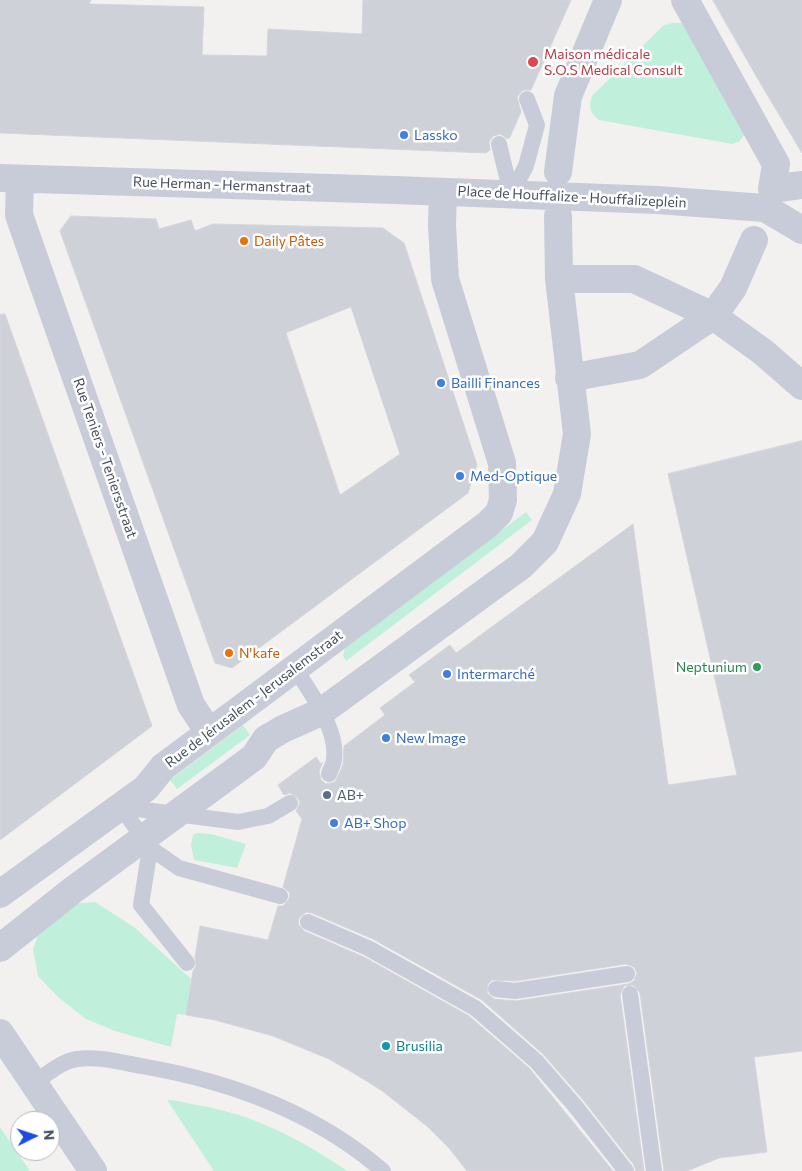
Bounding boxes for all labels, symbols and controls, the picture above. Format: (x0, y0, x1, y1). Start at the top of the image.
place label: Maison médicale S.O.S Medical Consult (544, 46, 683, 78)
marker: Maison médicale S.O.S Medical Consult (526, 55, 540, 69)
place label: Lassko (414, 127, 458, 143)
marker: Lassko (398, 129, 410, 141)
street label: Rue Herman - Hermanstraat (133, 173, 311, 197)
street label: Place de Houffalize - Houffalizeplein (457, 183, 687, 211)
place label: Daily Pâtes (254, 233, 324, 249)
marker: Daily Pâtes (238, 235, 250, 247)
place label: Bailli Finances (451, 375, 540, 391)
street label: Rue Teniers - Teniersstraat (70, 376, 140, 540)
marker: Bailli Finances (435, 377, 447, 389)
place label: Med-Optique (470, 468, 557, 484)
marker: Med-Optique (454, 470, 466, 482)
street label: Rue de Jérusalem - Jerusalemstraat (162, 627, 346, 771)
place label: N'kafe (239, 645, 280, 661)
marker: N'kafe (223, 647, 235, 659)
place label: Neptunium (676, 659, 747, 675)
marker: Neptunium (751, 661, 763, 673)
place label: Intermarché (457, 666, 535, 682)
marker: Intermarché (441, 668, 453, 680)
place label: New Image (396, 730, 466, 746)
marker: New Image (380, 732, 392, 744)
place label: AB+ (337, 787, 364, 803)
marker: AB+ (321, 789, 333, 801)
place label: AB+ Shop (344, 815, 406, 831)
marker: AB+ Shop (328, 817, 340, 829)
place label: Brusilia (396, 1038, 443, 1054)
marker: Brusilia (380, 1040, 392, 1052)
north arrow (10, 1111, 60, 1161)
text: N (41, 1129, 58, 1141)

